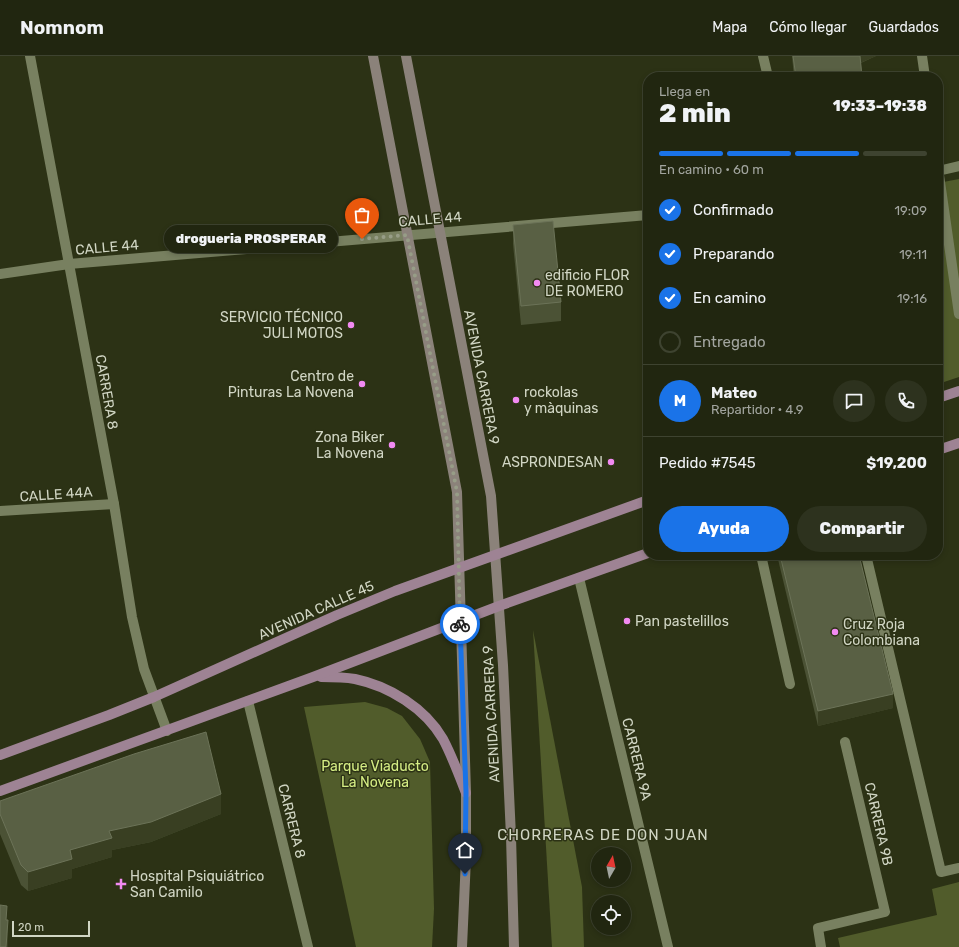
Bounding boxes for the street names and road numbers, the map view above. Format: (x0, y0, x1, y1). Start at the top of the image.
street label: CALLE 44 (398, 208, 463, 231)
street label: CALLE 44 (75, 236, 140, 259)
street label: AVENIDA CARRERA 9 (460, 308, 503, 446)
street label: CARRERA 8 (92, 353, 121, 431)
street label: CALLE 44A (19, 483, 94, 506)
street label: AVENIDA CALLE 45 (256, 577, 377, 644)
street label: AVENIDA CARRERA 9 (479, 645, 504, 783)
street label: CARRERA 9A (618, 716, 655, 803)
street label: CARRERA 9B (861, 781, 896, 867)
street label: CARRERA 8 (274, 782, 309, 860)

